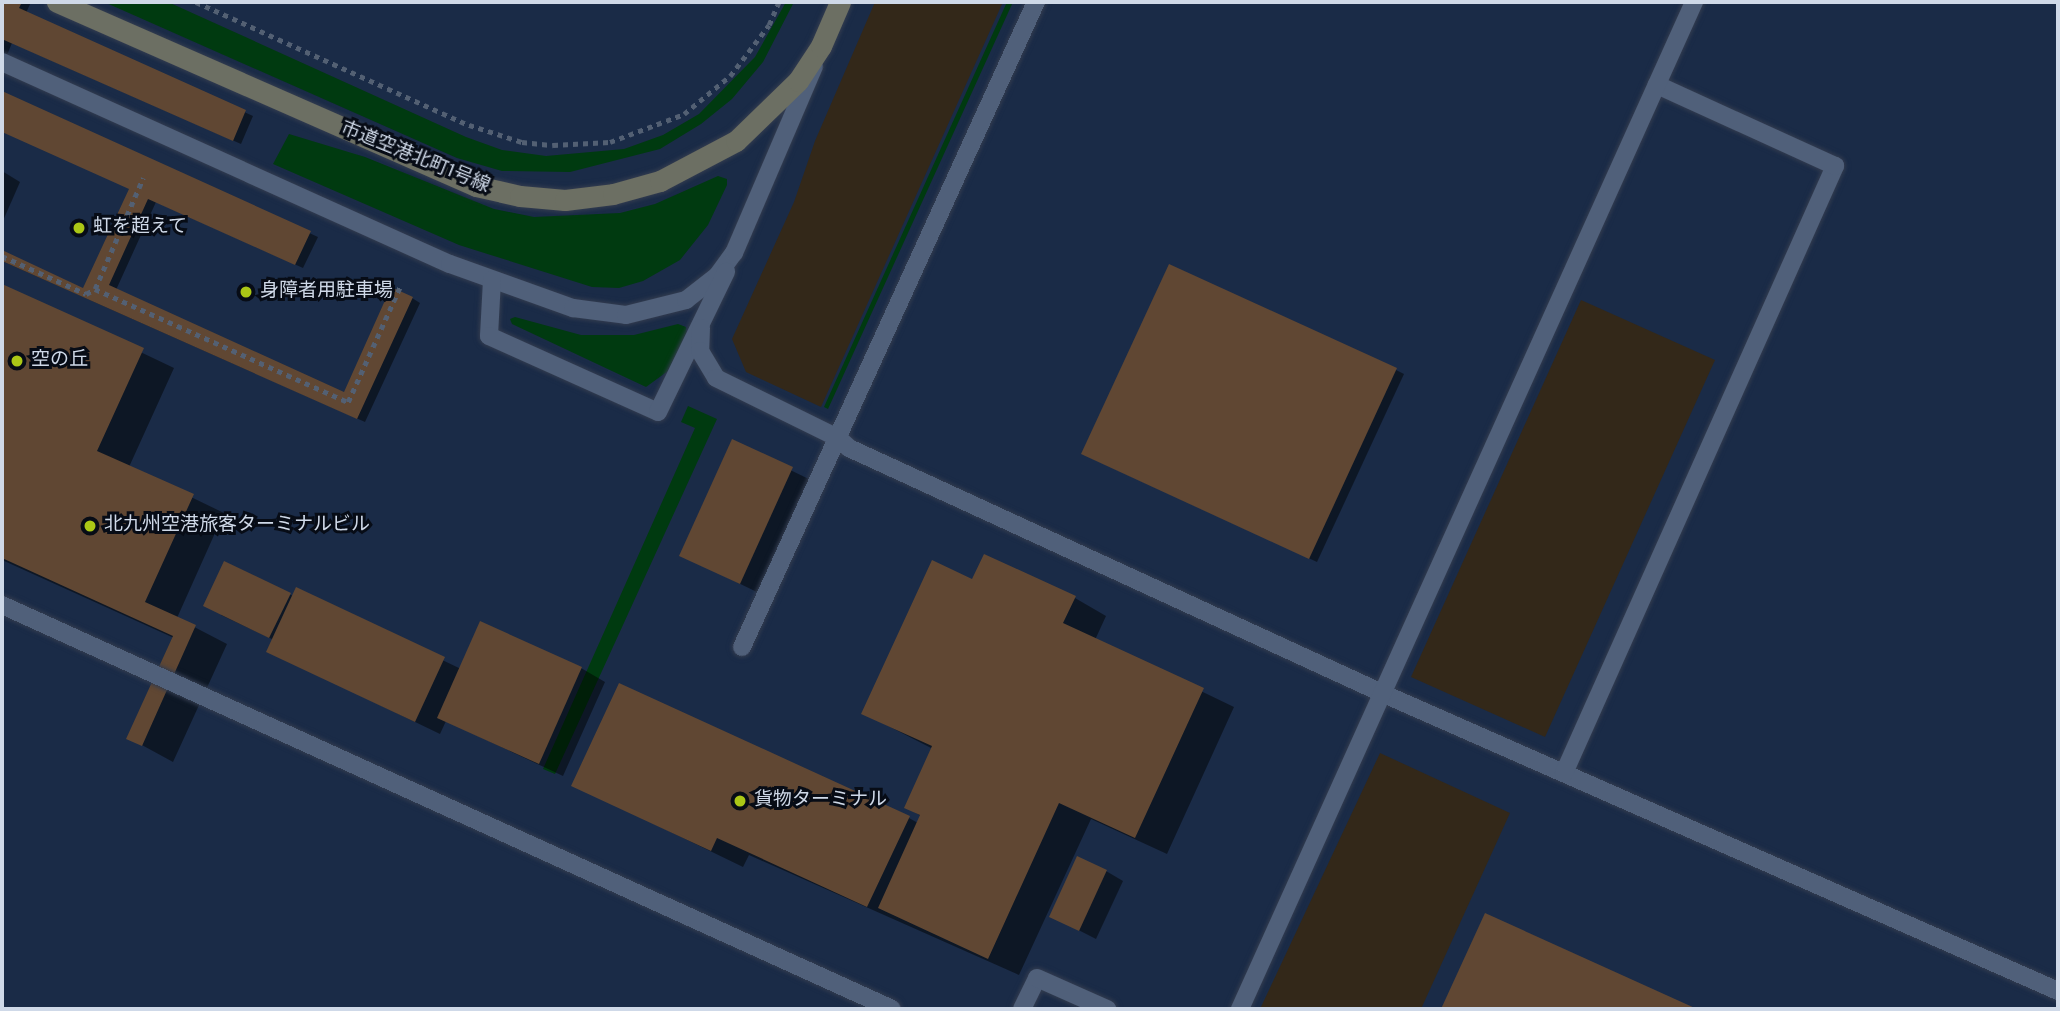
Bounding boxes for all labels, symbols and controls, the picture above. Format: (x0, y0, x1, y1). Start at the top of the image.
street label: 市道空港北町1号線 (337, 118, 493, 198)
place label: 虹を超えて (93, 217, 188, 239)
marker: 虹を超えて (71, 220, 87, 236)
place label: 身障者用駐車場 (260, 281, 393, 303)
marker: 身障者用駐車場 (238, 284, 254, 300)
place label: 空の丘 (31, 350, 88, 372)
marker: 空の丘 (9, 353, 25, 369)
place label: 北九州空港旅客ターミナルビル (104, 515, 370, 537)
marker: 北九州空港旅客ターミナルビル (82, 518, 98, 534)
place label: 貨物ターミナル (754, 790, 887, 812)
marker: 貨物ターミナル (732, 793, 748, 809)

